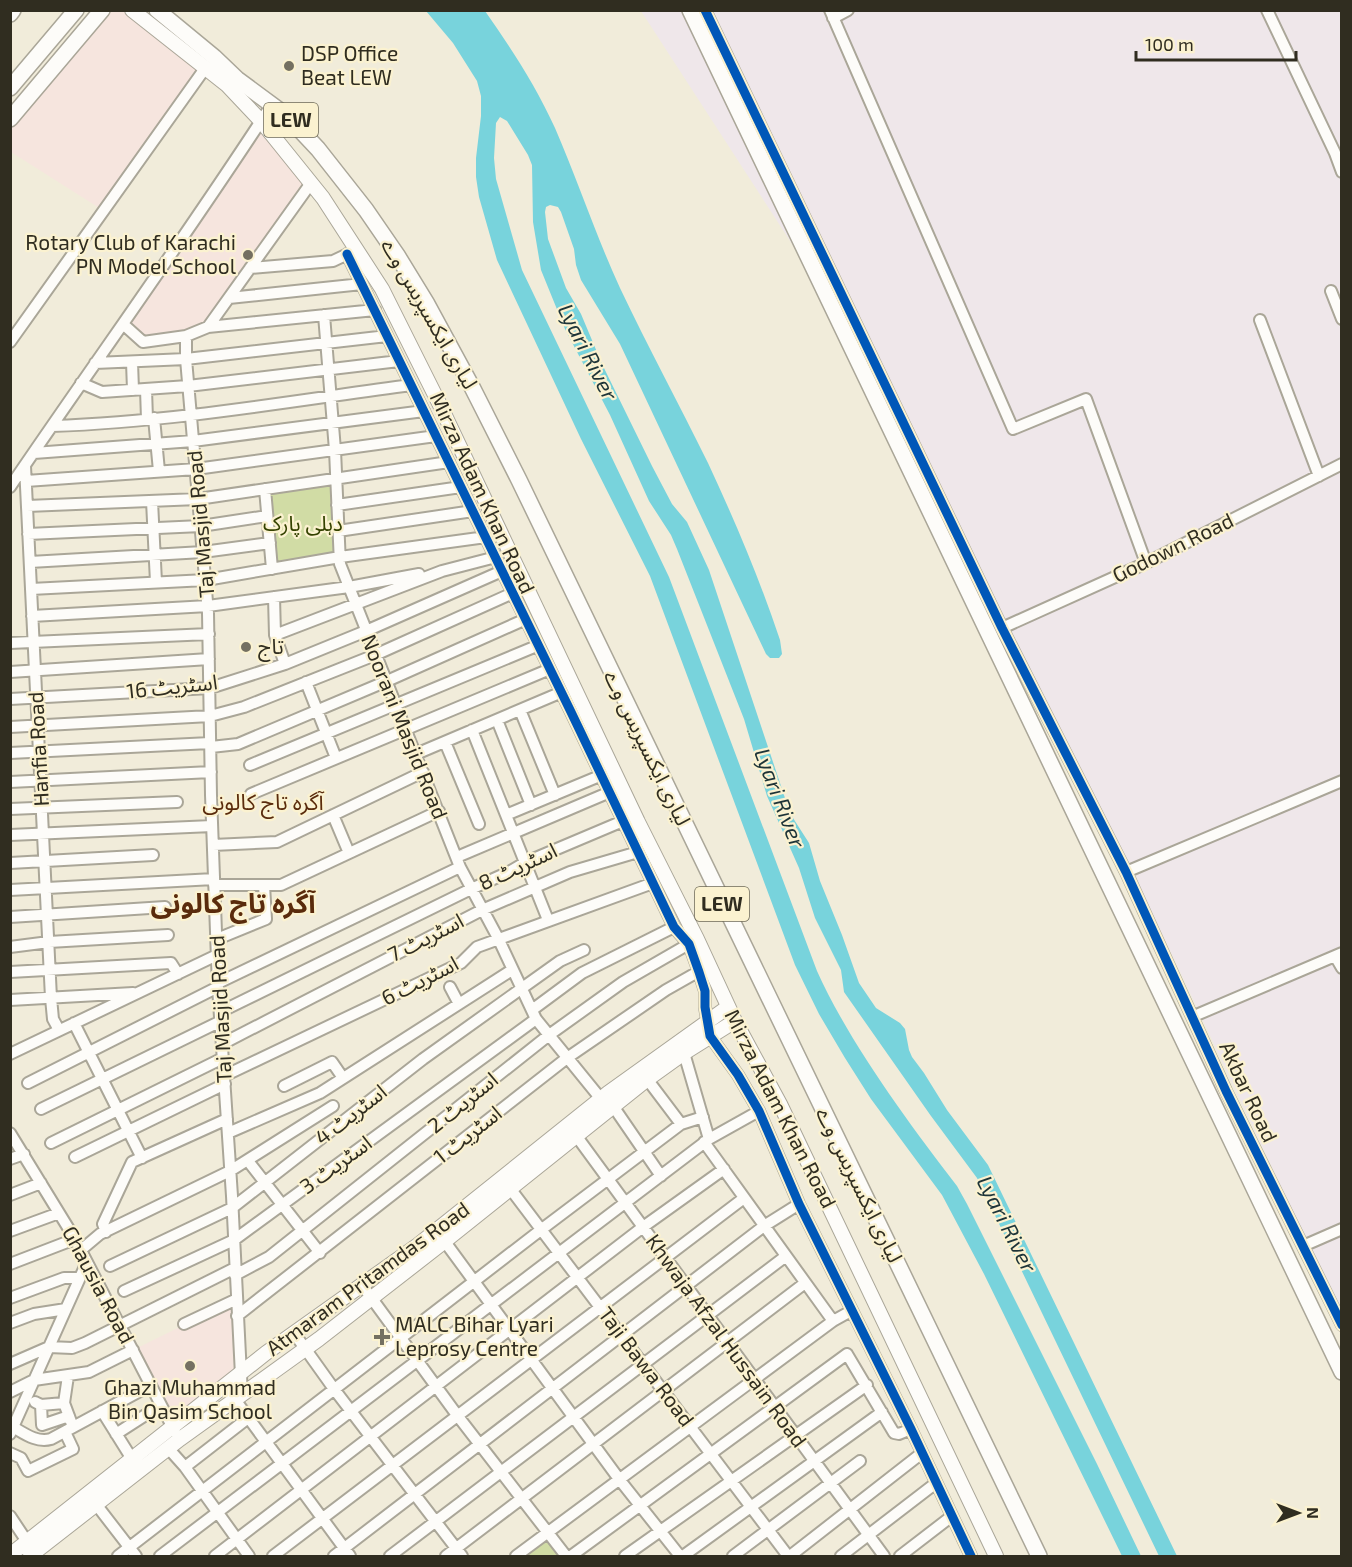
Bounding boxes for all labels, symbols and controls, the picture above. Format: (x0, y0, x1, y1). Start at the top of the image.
scale bar (1136, 24, 1296, 62)
text: 100 m (1145, 33, 1194, 55)
place label: DSP Office Beat LEW (301, 40, 398, 89)
marker: DSP Office Beat LEW (282, 59, 296, 73)
road number: LEW (264, 103, 318, 137)
place label: Rotary Club of Karachi PN Model School (25, 229, 237, 278)
street label: لیاری ایکسپریس وے (375, 233, 484, 394)
marker: Rotary Club of Karachi PN Model School (241, 248, 255, 262)
water label: Lyari River (553, 299, 625, 406)
street label: Mirza Adam Khan Road (426, 388, 541, 597)
street label: Taj Masjid Road (181, 449, 219, 599)
street label: Godown Road (1108, 507, 1237, 587)
park label: دہلی پارک (263, 510, 343, 537)
street label: Noorani Masjid Road (356, 630, 454, 823)
place label: تاج (258, 633, 284, 662)
marker: تاج (239, 640, 253, 654)
street label: لیاری ایکسپریس وے (598, 666, 697, 830)
street label: اسٹریٹ 16 (125, 668, 219, 704)
street label: Hanfia Road (22, 691, 53, 807)
water label: Lyari River (749, 744, 812, 853)
district label: آگرہ تاج کالونی (202, 788, 325, 819)
street label: اسٹریٹ 8 (474, 837, 561, 896)
district label: آگرہ تاج کالونی (150, 886, 317, 924)
road number: LEW (695, 887, 749, 921)
street label: اسٹریٹ 7 (383, 907, 468, 967)
street label: Taj Masjid Road (203, 935, 237, 1084)
street label: اسٹریٹ 6 (377, 950, 462, 1011)
street label: Mirza Adam Khan Road (720, 1005, 842, 1212)
street label: Akbar Road (1215, 1037, 1284, 1146)
street label: اسٹریٹ 2 (422, 1066, 503, 1138)
street label: اسٹریٹ 4 (309, 1078, 391, 1150)
street label: اسٹریٹ 1 (428, 1100, 507, 1169)
street label: لیاری ایکسپریس وے (810, 1103, 909, 1267)
street label: اسٹریٹ 3 (294, 1129, 376, 1199)
water label: Lyari River (972, 1171, 1044, 1278)
street label: Atmaram Pritamdas Road (261, 1196, 474, 1360)
street label: Ghausia Road (58, 1221, 141, 1347)
street label: Khwaja Afzal Hussain Road (641, 1229, 813, 1452)
street label: Taji Bawa Road (593, 1301, 700, 1431)
place label: MALC Bihar Lyari Leprosy Centre (395, 1311, 554, 1360)
marker: MALC Bihar Lyari Leprosy Centre (373, 1328, 391, 1346)
marker: Ghazi Muhammad Bin Qasim School (183, 1359, 197, 1373)
place label: Ghazi Muhammad Bin Qasim School (104, 1374, 276, 1424)
north arrow (1268, 1483, 1328, 1543)
text: N (1304, 1507, 1323, 1519)

